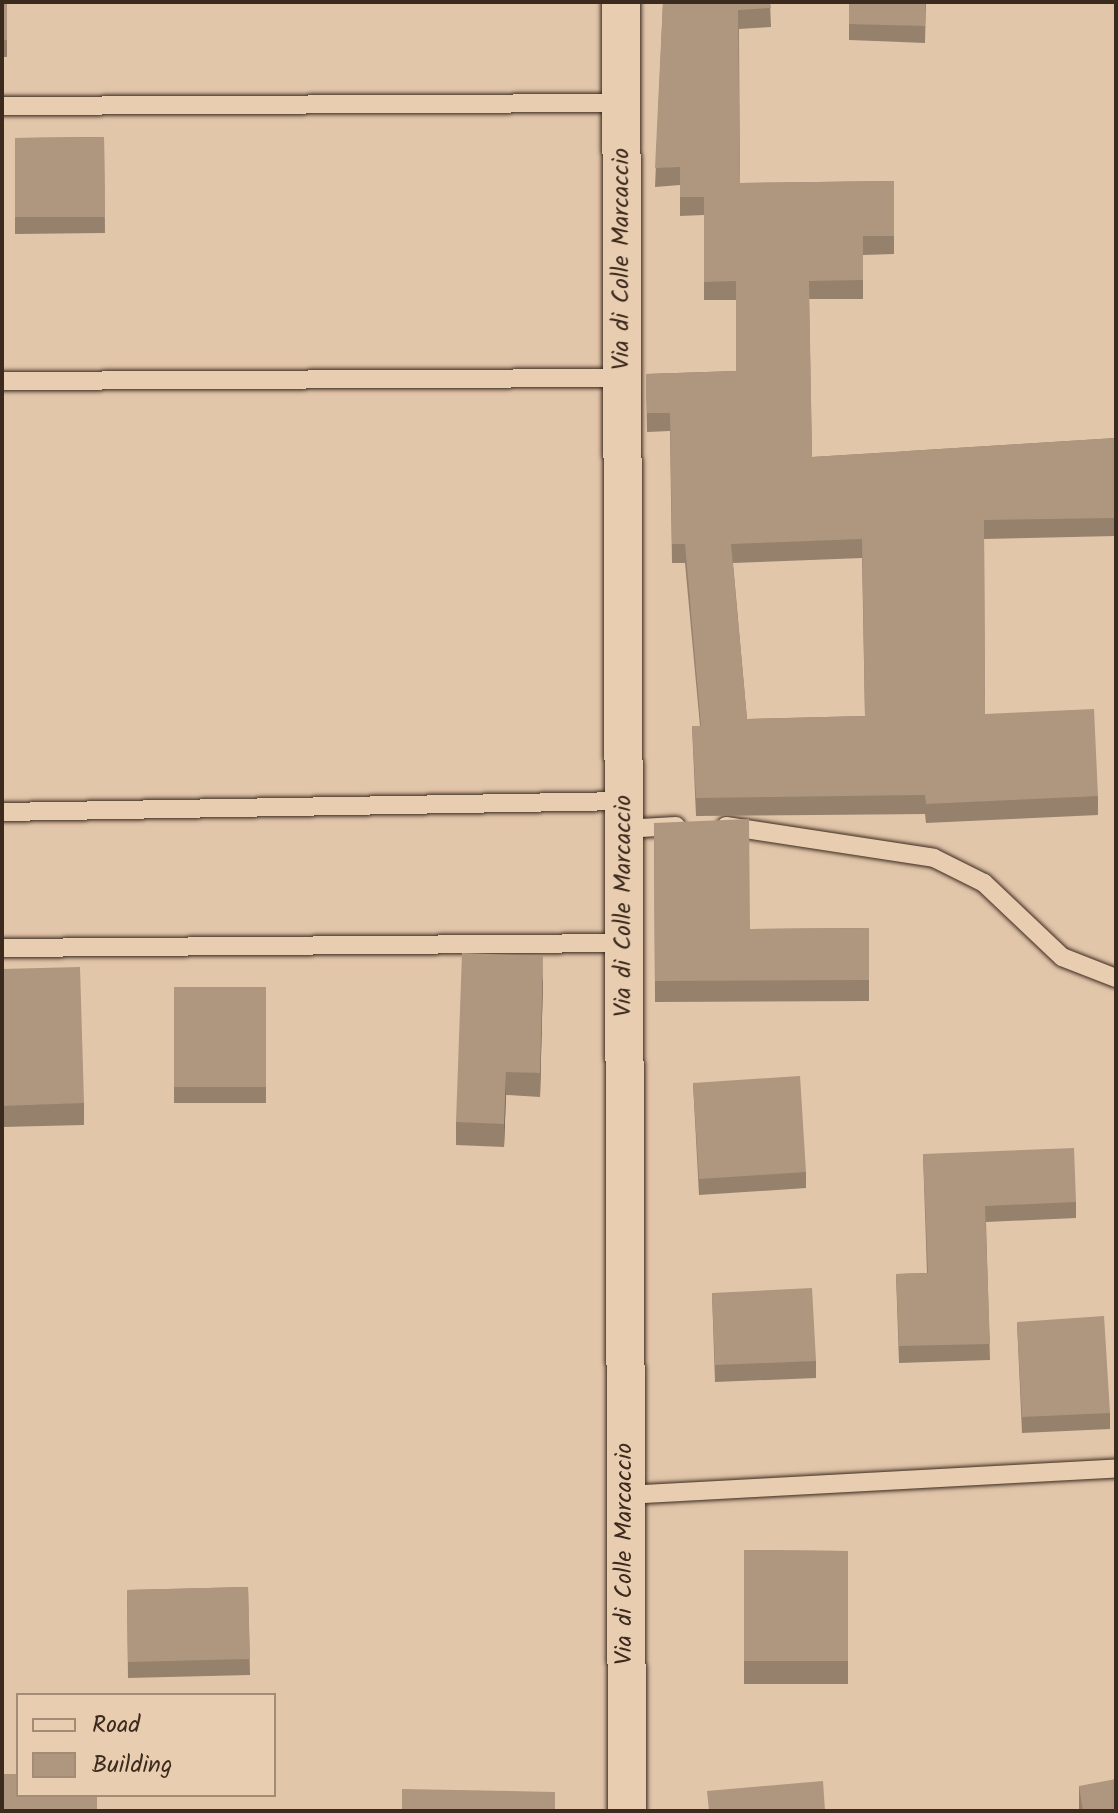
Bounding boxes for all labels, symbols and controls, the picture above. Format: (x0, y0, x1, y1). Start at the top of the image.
street label: Via di Colle Marcaccio (608, 148, 636, 370)
street label: Via di Colle Marcaccio (610, 795, 638, 1017)
street label: Via di Colle Marcaccio (611, 1443, 639, 1665)
legend (16, 1693, 276, 1797)
text: Road (92, 1706, 140, 1745)
text: Building (92, 1746, 172, 1785)

